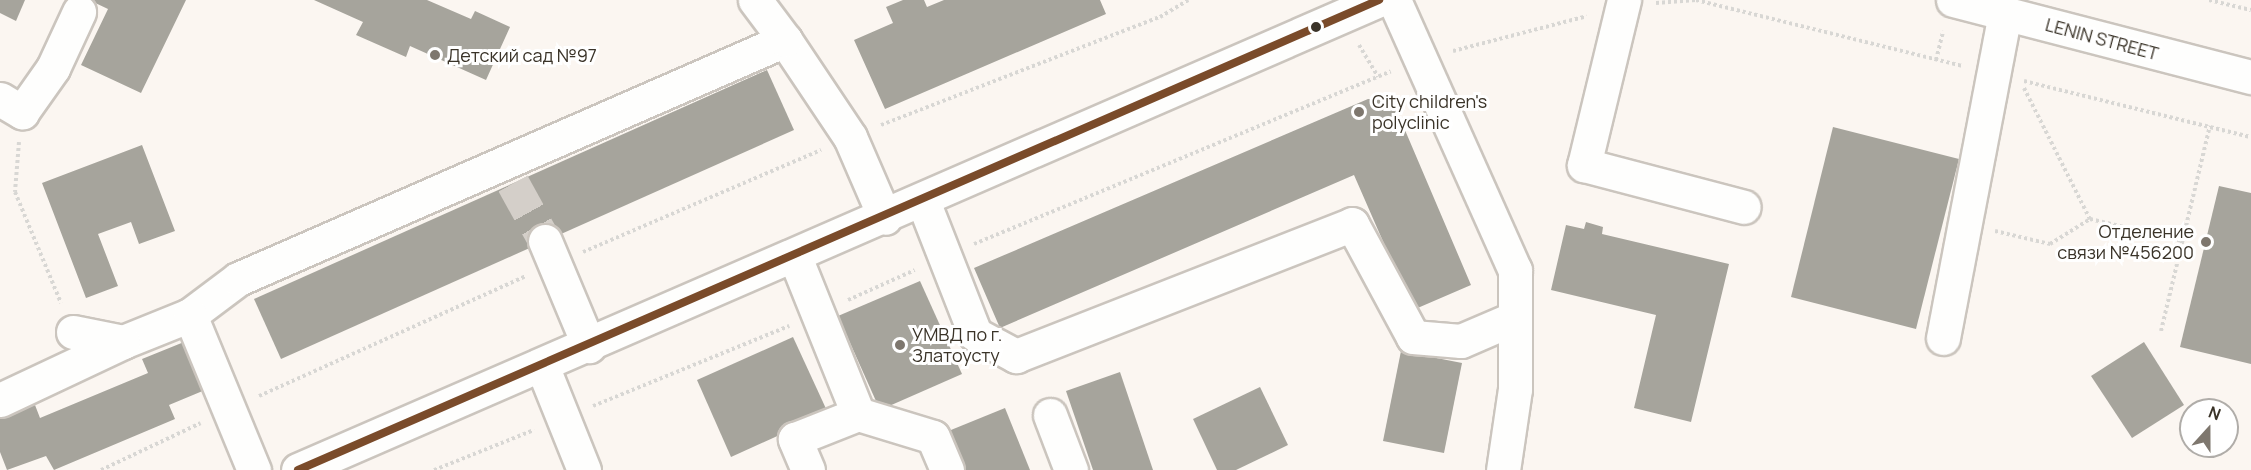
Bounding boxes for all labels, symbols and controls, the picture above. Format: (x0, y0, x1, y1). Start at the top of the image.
street label: LENIN STREET (2043, 14, 2161, 64)
unlabelled marker (1310, 21, 1322, 33)
place label: Детский сад №97 (447, 44, 597, 66)
marker: Детский сад №97 (428, 48, 442, 62)
place label: City children's polyclinic (1372, 91, 1487, 134)
marker: City children's polyclinic (1350, 103, 1368, 121)
place label: Отделение связи №456200 (2057, 221, 2194, 264)
marker: Отделение связи №456200 (2199, 235, 2213, 249)
place label: УМВД по г. Златоусту (912, 324, 1002, 366)
marker: УМВД по г. Златоусту (893, 338, 907, 352)
north arrow (2179, 398, 2239, 458)
text: N (2205, 401, 2224, 425)

